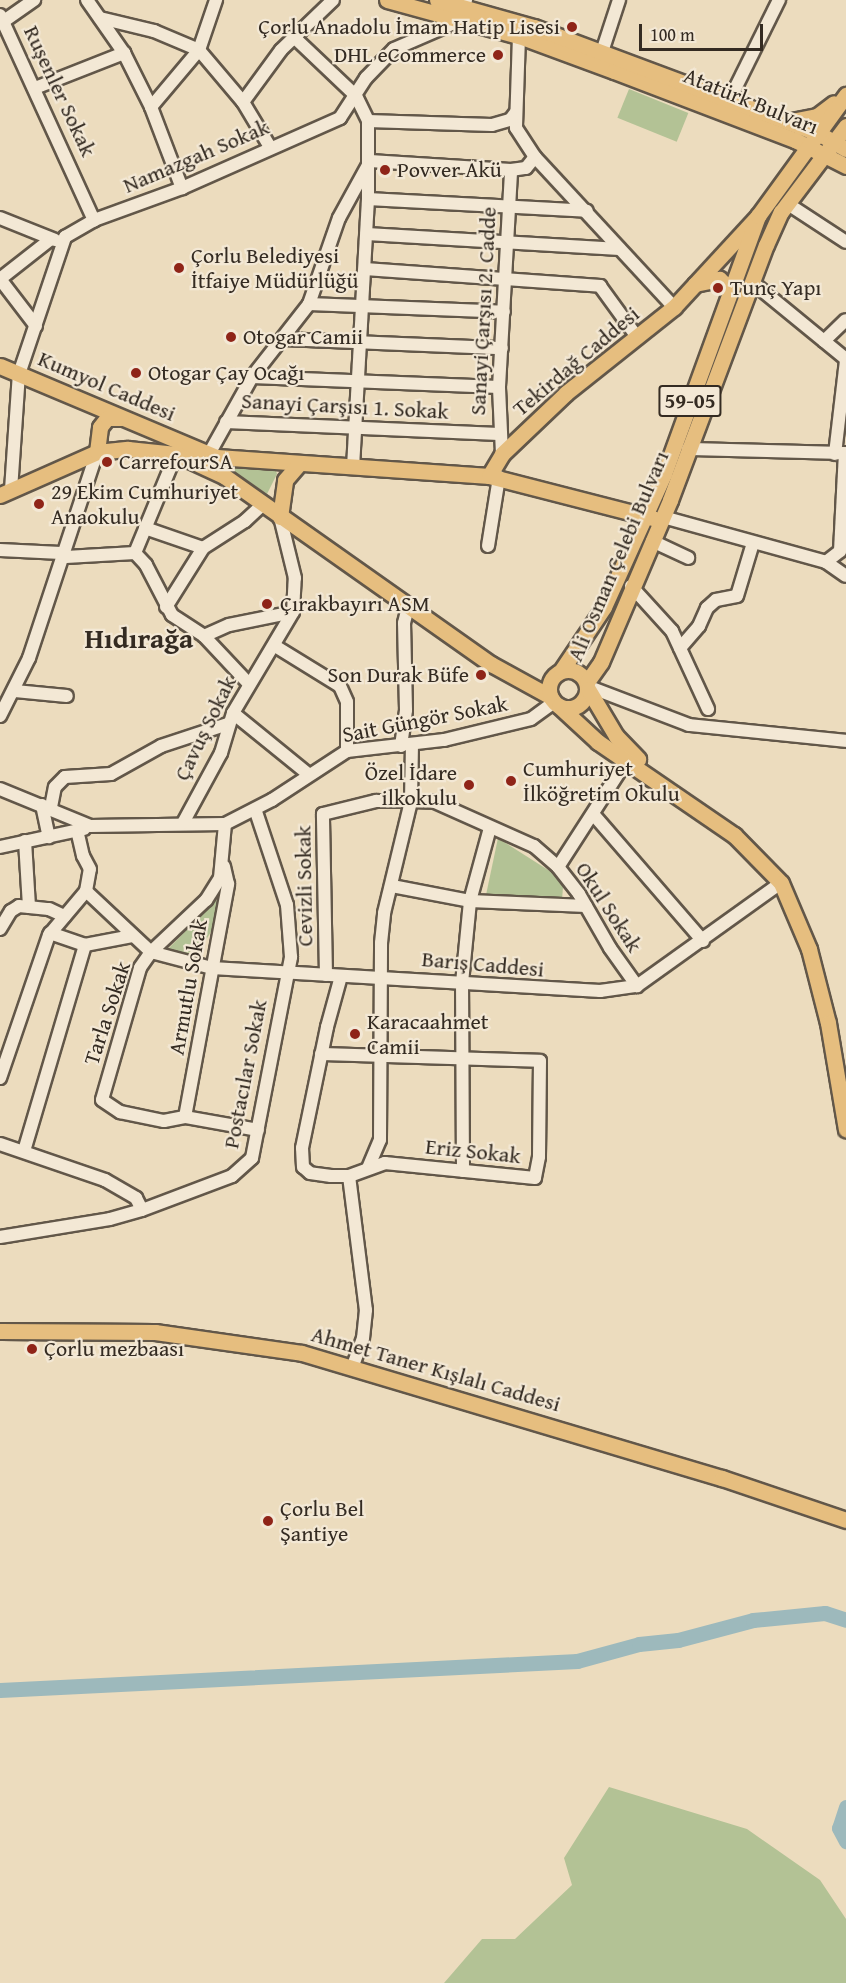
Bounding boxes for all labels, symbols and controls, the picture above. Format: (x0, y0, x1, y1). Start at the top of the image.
scale bar (642, 12, 766, 50)
place label: Çorlu Anadolu İmam Hatip Lisesi (258, 14, 560, 40)
marker: Çorlu Anadolu İmam Hatip Lisesi (565, 20, 579, 34)
street label: Ruşenler Sokak (18, 21, 102, 161)
text: 100 m (650, 21, 695, 48)
place label: DHL eCommerce (334, 42, 486, 68)
marker: DHL eCommerce (491, 48, 505, 62)
street label: Atatürk Bulvarı (680, 62, 822, 140)
street label: Namazgah Sokak (119, 113, 273, 199)
place label: Povver Akü (397, 157, 502, 183)
marker: Povver Akü (378, 163, 392, 177)
street label: Sanayi Çarşısı 2. Cadde (464, 206, 502, 416)
place label: Çorlu Belediyesi İtfaiye Müdürlüğü (191, 242, 358, 294)
marker: Çorlu Belediyesi İtfaiye Müdürlüğü (172, 261, 186, 275)
place label: Tunç Yapı (730, 275, 822, 301)
marker: Tunç Yapı (711, 281, 725, 295)
street label: Tekirdağ Caddesi (507, 300, 645, 422)
place label: Otogar Camii (243, 324, 363, 350)
marker: Otogar Camii (224, 330, 238, 344)
street label: Kumyol Caddesi (34, 345, 180, 427)
place label: Otogar Çay Ocağı (148, 360, 304, 386)
marker: Otogar Çay Ocağı (129, 366, 143, 380)
road number: 59-05 (657, 383, 723, 419)
street label: Sanayi Çarşısı 1. Sokak (241, 387, 449, 425)
street label: Ali Osman Çelebi Bulvarı (562, 447, 674, 665)
place label: CarrefourSA (119, 449, 233, 475)
marker: CarrefourSA (100, 455, 114, 469)
place label: 29 Ekim Cumhuriyet Anaokulu (51, 478, 238, 530)
marker: 29 Ekim Cumhuriyet Anaokulu (32, 497, 46, 511)
place label: Çırakbayırı ASM (280, 591, 430, 617)
marker: Çırakbayırı ASM (258, 595, 276, 613)
district label: Hıdırağa (85, 621, 193, 655)
place label: Son Durak Büfe (328, 662, 469, 688)
marker: Son Durak Büfe (474, 668, 488, 682)
street label: Çavuş Sokak (168, 671, 242, 785)
street label: Sait Güngör Sokak (340, 690, 510, 748)
place label: Cumhuriyet İlköğretim Okulu (523, 755, 680, 806)
place label: Özel İdare ilkokulu (365, 759, 457, 810)
marker: Cumhuriyet İlköğretim Okulu (504, 774, 518, 788)
marker: Özel İdare ilkokulu (462, 778, 476, 792)
street label: Cevizli Sokak (290, 825, 318, 947)
street label: Okul Sokak (570, 857, 648, 957)
street label: Armutlu Sokak (163, 917, 213, 1057)
street label: Barış Caddesi (421, 946, 545, 982)
street label: Tarla Sokak (78, 958, 136, 1068)
street label: Postacılar Sokak (218, 997, 272, 1151)
place label: Karacaahmet Camii (367, 1008, 489, 1060)
marker: Karacaahmet Camii (348, 1027, 362, 1041)
street label: Eriz Sokak (424, 1133, 522, 1169)
street label: Ahmet Taner Kışlalı Caddesi (308, 1321, 564, 1417)
place label: Çorlu mezbaası (44, 1336, 184, 1362)
marker: Çorlu mezbaası (25, 1342, 39, 1356)
place label: Çorlu Bel Şantiye (280, 1495, 364, 1546)
marker: Çorlu Bel Şantiye (261, 1514, 275, 1528)

